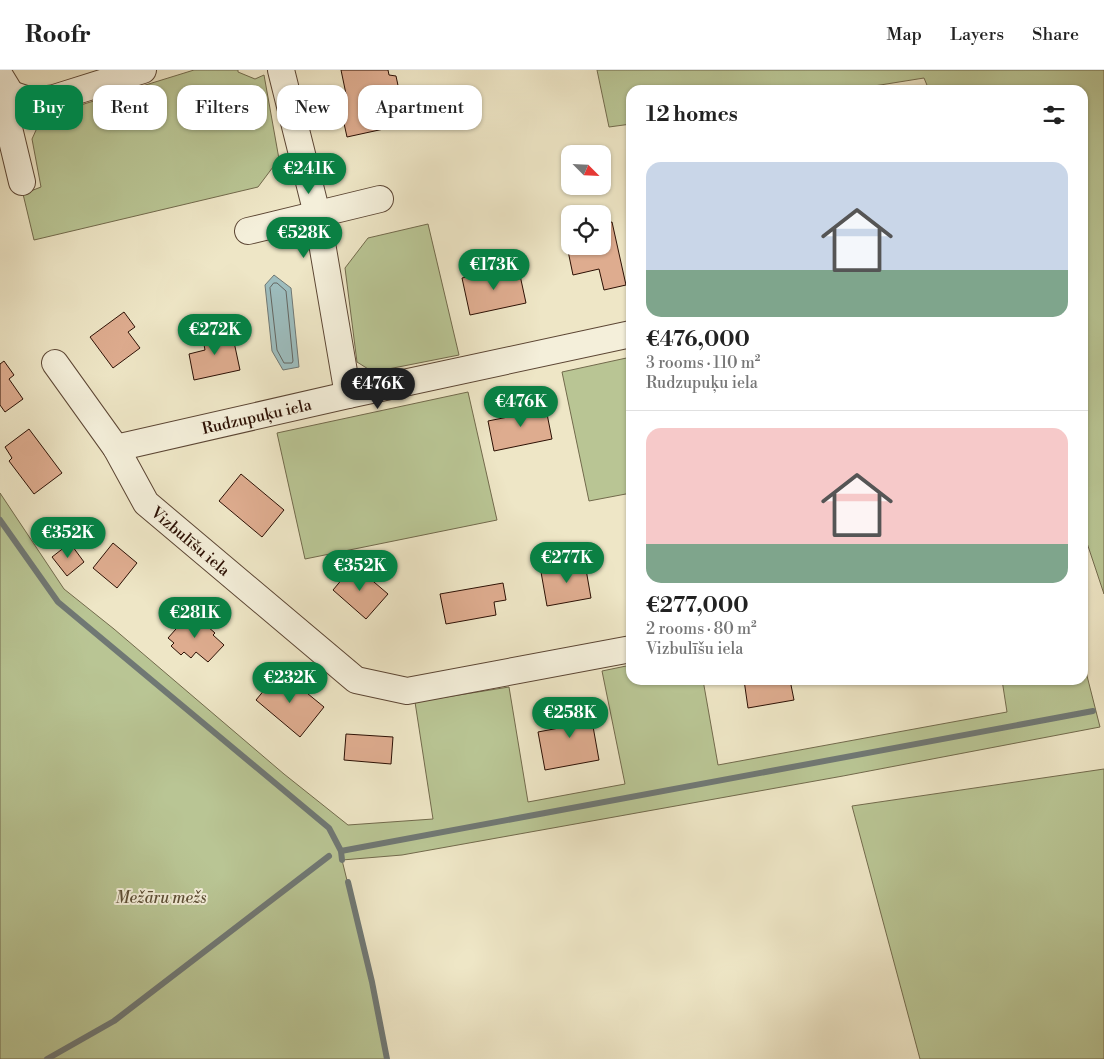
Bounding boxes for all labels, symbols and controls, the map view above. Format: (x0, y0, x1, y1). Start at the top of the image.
text: Roofr (25, 20, 91, 50)
text: Map (887, 23, 922, 46)
text: Layers (950, 23, 1004, 46)
text: Share (1032, 23, 1079, 46)
chip: Buy (15, 85, 83, 130)
chip: Rent (93, 85, 167, 130)
chip: Filters (177, 85, 267, 130)
chip: New (277, 85, 348, 130)
chip: Apartment (358, 85, 482, 130)
icon: filters (1040, 101, 1068, 129)
text: 12 homes (646, 102, 738, 128)
north arrow (561, 145, 611, 195)
map controls (561, 145, 611, 255)
pin: €241K (274, 152, 344, 195)
text: €241K (283, 159, 335, 179)
icon: home (812, 195, 902, 285)
button: locate (561, 205, 611, 255)
pin: €528K (269, 216, 339, 259)
text: €528K (277, 223, 331, 243)
pin: €173K (459, 248, 529, 291)
text: €173K (469, 255, 519, 275)
pin: €272K (180, 314, 250, 356)
text: €272K (189, 320, 241, 340)
text: €476,000 (646, 327, 750, 353)
text: 3 rooms · 110 m² (646, 353, 760, 373)
pin: €476K (343, 368, 413, 410)
text: Rudzupuķu iela (646, 373, 758, 393)
text: €476K (352, 374, 404, 394)
pin: €476K (486, 386, 556, 428)
text: €476K (495, 392, 547, 412)
street label: Rudzupuķu iela (200, 394, 314, 439)
icon: home (812, 460, 902, 550)
street label: Vizbulīšu iela (146, 502, 235, 581)
pin: €352K (33, 516, 103, 559)
text: €352K (42, 523, 94, 543)
pin: €277K (532, 542, 602, 584)
text: €277K (541, 548, 593, 568)
pin: €352K (325, 550, 395, 592)
text: €352K (334, 556, 386, 576)
text: €277,000 (646, 593, 748, 619)
pin: €281K (160, 596, 230, 639)
text: €281K (169, 603, 221, 623)
text: 2 rooms · 80 m² (646, 619, 757, 639)
text: Vizbulīšu iela (646, 639, 743, 659)
pin: €232K (255, 662, 325, 704)
text: €232K (263, 668, 317, 688)
pin: €258K (535, 696, 605, 739)
text: €258K (543, 703, 597, 723)
park label: Mežāru mežs (115, 888, 207, 908)

